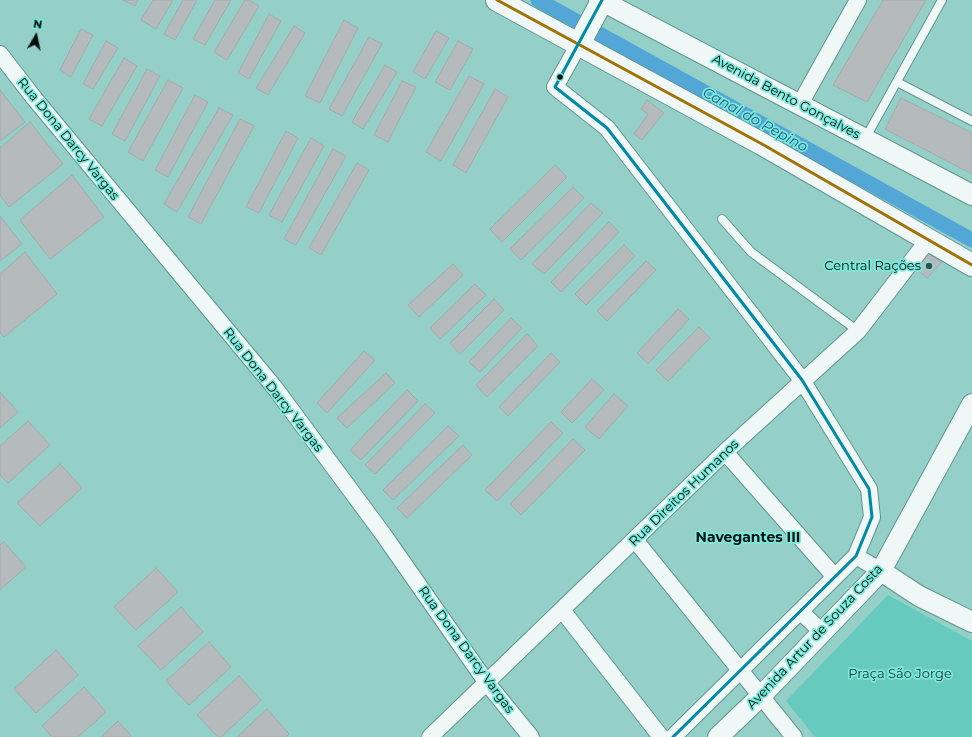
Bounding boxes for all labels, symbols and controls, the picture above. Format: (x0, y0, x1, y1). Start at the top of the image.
north arrow (16, 16, 56, 56)
text: N (32, 17, 43, 32)
street label: Avenida Bento Gonçalves (709, 51, 863, 143)
unlabelled marker (555, 72, 565, 82)
street label: Rua Dona Darcy Vargas (14, 75, 122, 203)
water label: Canal do Pepino (700, 84, 810, 156)
place label: Central Rações (824, 258, 921, 274)
marker: Central Rações (924, 261, 934, 271)
street label: Rua Dona Darcy Vargas (220, 325, 326, 455)
street label: Rua Direitos Humanos (626, 436, 742, 550)
district label: Navegantes III (696, 530, 800, 546)
street label: Avenida Artur de Souza Costa (744, 561, 886, 713)
street label: Rua Dona Darcy Vargas (415, 583, 517, 717)
park label: Praça São Jorge (848, 666, 952, 682)

